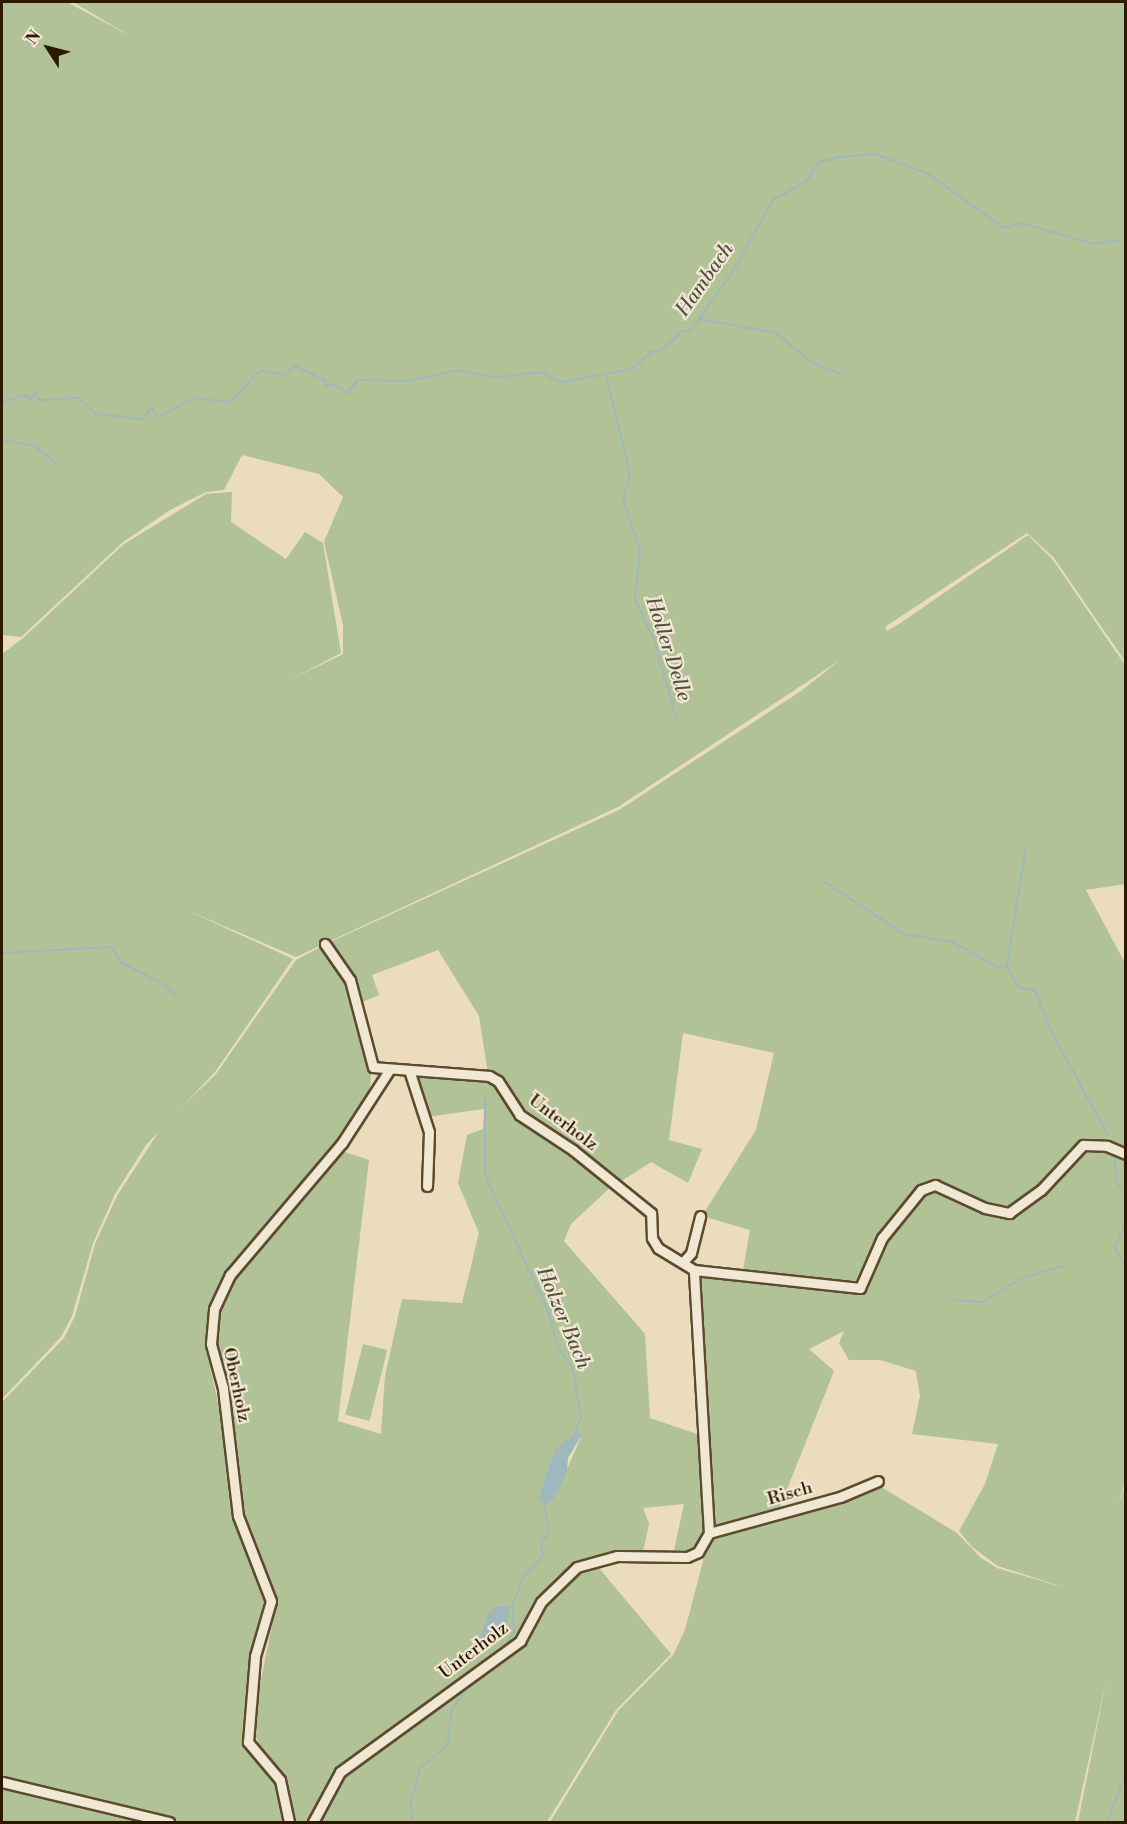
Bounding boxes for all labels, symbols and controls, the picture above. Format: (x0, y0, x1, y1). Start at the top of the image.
north arrow (18, 18, 78, 78)
text: N (22, 26, 45, 48)
water label: Hambach (671, 238, 739, 322)
water label: Holler Delle (640, 594, 696, 704)
street label: Unterholz (524, 1090, 602, 1156)
water label: Holzer Bach (531, 1263, 595, 1373)
street label: Oberholz (218, 1346, 254, 1424)
street label: Risch (765, 1477, 815, 1511)
street label: Unterholz (435, 1618, 513, 1684)

